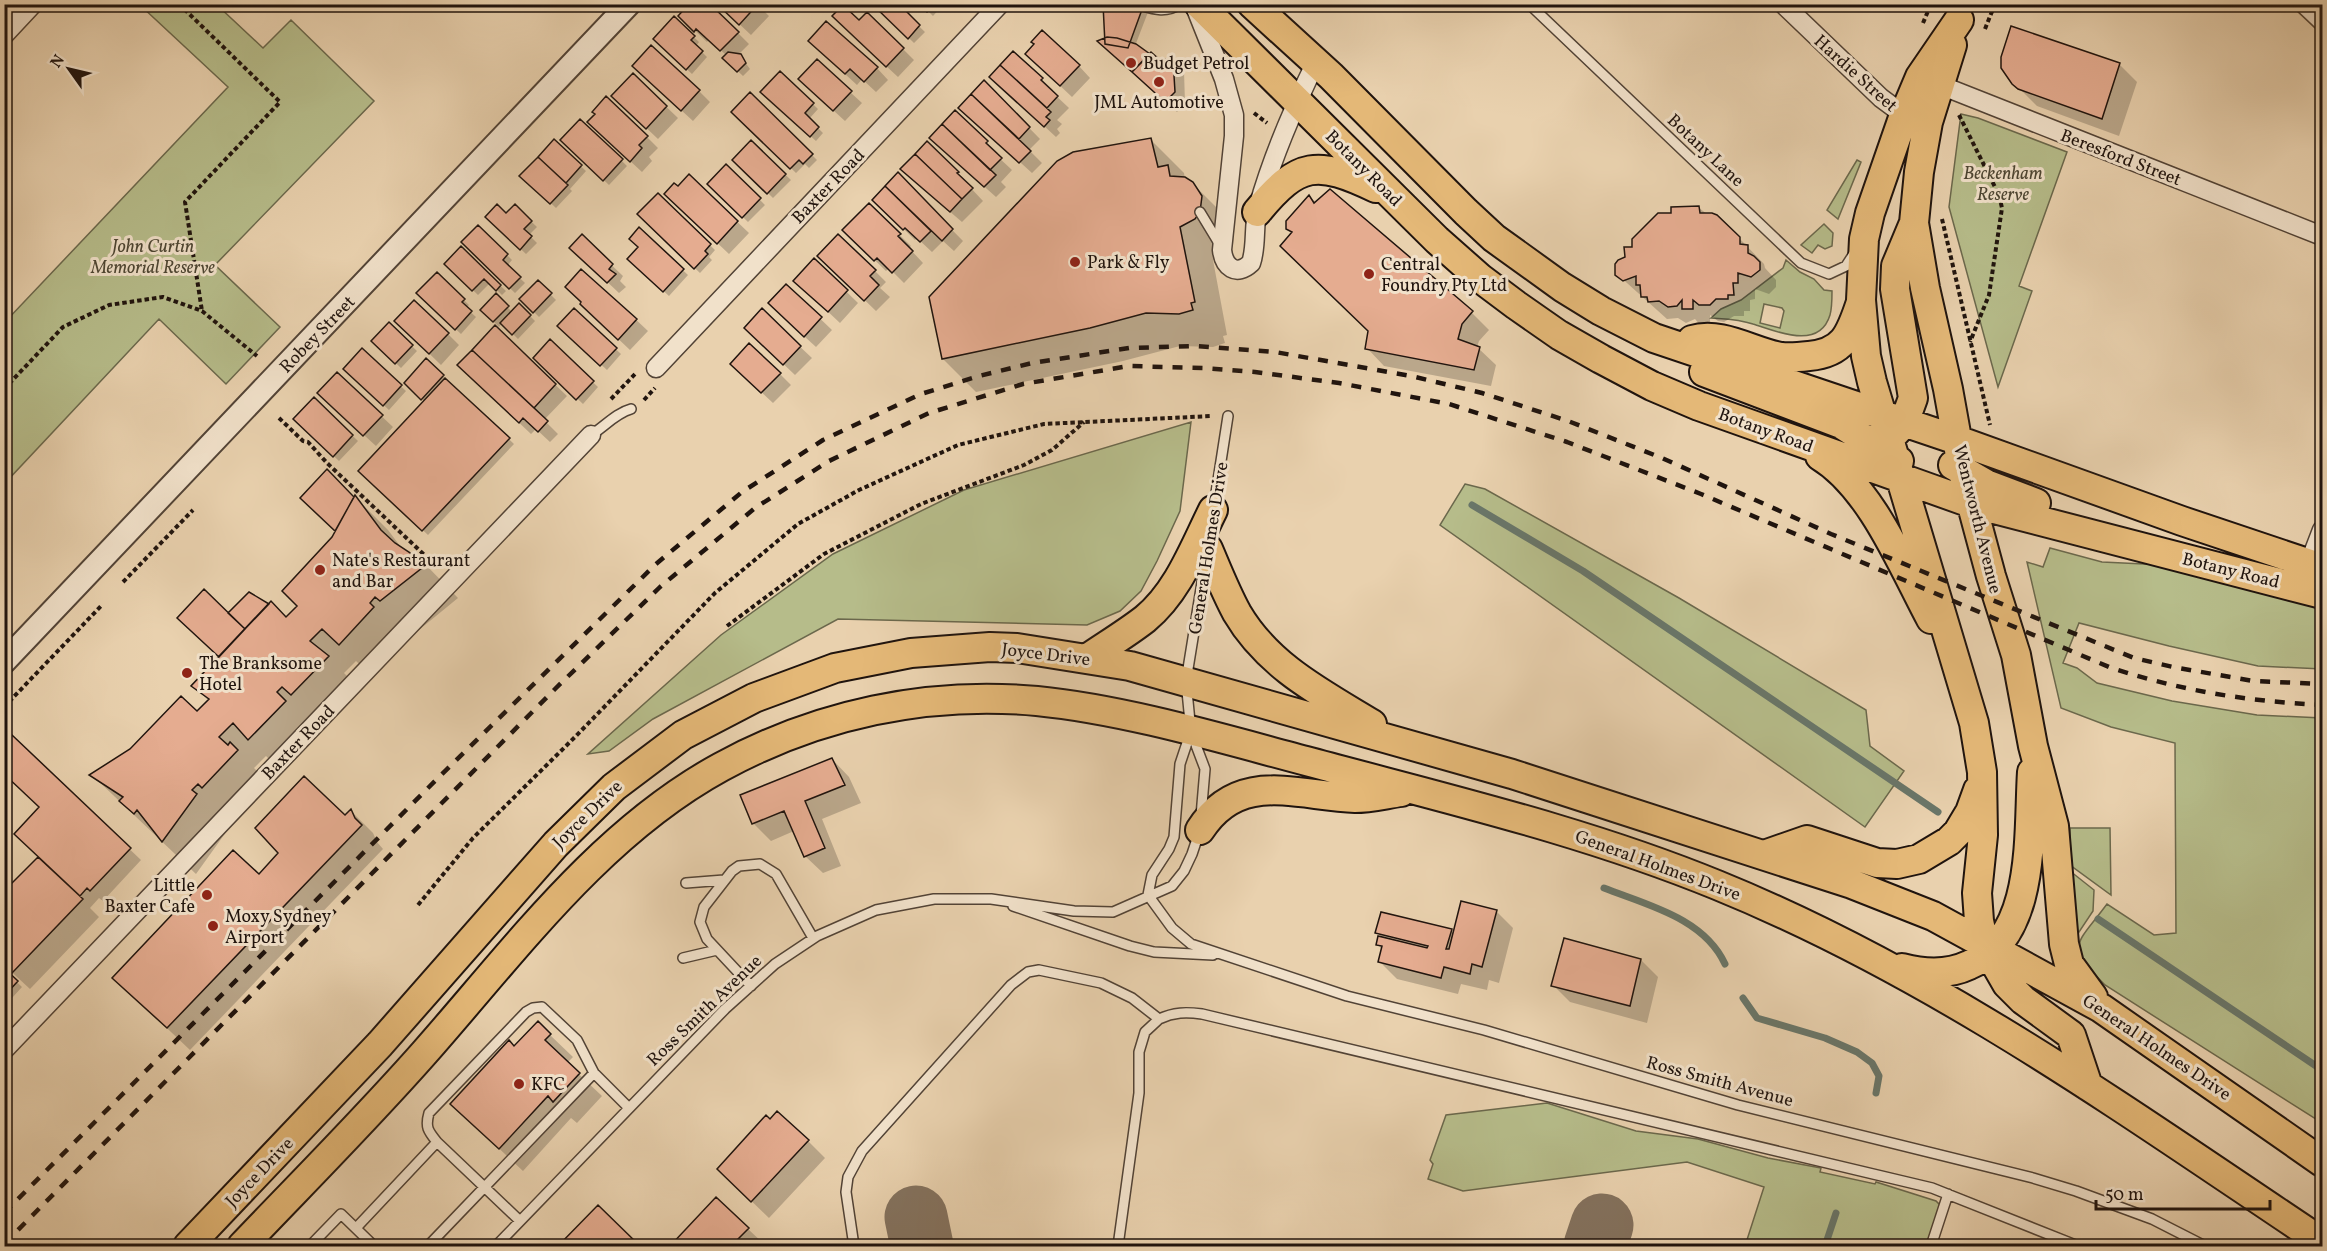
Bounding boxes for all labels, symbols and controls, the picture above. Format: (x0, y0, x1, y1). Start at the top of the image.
street label: Hardie Street (1808, 30, 1902, 119)
north arrow (39, 39, 99, 99)
text: N (46, 50, 71, 73)
place label: Budget Petrol (1143, 52, 1249, 77)
marker: Budget Petrol (1124, 56, 1138, 70)
marker: JML Automotive (1152, 75, 1166, 89)
place label: JML Automotive (1094, 91, 1224, 116)
street label: Botany Lane (1661, 109, 1749, 193)
street label: Beresford Street (2056, 124, 2185, 193)
street label: Botany Road (1319, 125, 1407, 213)
street label: Baxter Road (787, 144, 871, 230)
park label: Beckenham Reserve (1963, 162, 2043, 208)
park label: John Curtin Memorial Reserve (90, 235, 215, 281)
place label: Park & Fly (1087, 251, 1170, 276)
place label: Central Foundry Pty Ltd (1381, 253, 1507, 299)
marker: Park & Fly (1068, 255, 1082, 269)
marker: Central Foundry Pty Ltd (1362, 267, 1376, 281)
street label: Robey Street (275, 291, 362, 380)
street label: Botany Road (1714, 403, 1817, 460)
street label: Wentworth Avenue (1946, 442, 2007, 596)
street label: General Holmes Drive (1183, 460, 1235, 636)
street label: Botany Road (2179, 547, 2282, 596)
place label: Nate's Restaurant and Bar (332, 549, 470, 595)
marker: Nate's Restaurant and Bar (313, 563, 327, 577)
street label: Joyce Drive (1000, 638, 1092, 673)
place label: The Branksome Hotel (199, 652, 322, 698)
marker: The Branksome Hotel (180, 666, 194, 680)
street label: Baxter Road (257, 700, 341, 786)
street label: Joyce Drive (547, 775, 629, 855)
street label: General Holmes Drive (1571, 825, 1744, 908)
place label: Little Baxter Cafe (104, 874, 195, 920)
marker: Little Baxter Cafe (200, 888, 214, 902)
place label: Moxy Sydney Airport (225, 905, 332, 951)
marker: Moxy Sydney Airport (206, 919, 220, 933)
street label: Ross Smith Avenue (642, 950, 768, 1073)
street label: General Holmes Drive (2077, 989, 2235, 1107)
street label: Ross Smith Avenue (1643, 1051, 1796, 1114)
place label: KFC (531, 1073, 565, 1098)
marker: KFC (512, 1077, 526, 1091)
street label: Joyce Drive (220, 1132, 300, 1214)
scale bar (2096, 1173, 2270, 1211)
text: 50 m (2105, 1183, 2144, 1208)

